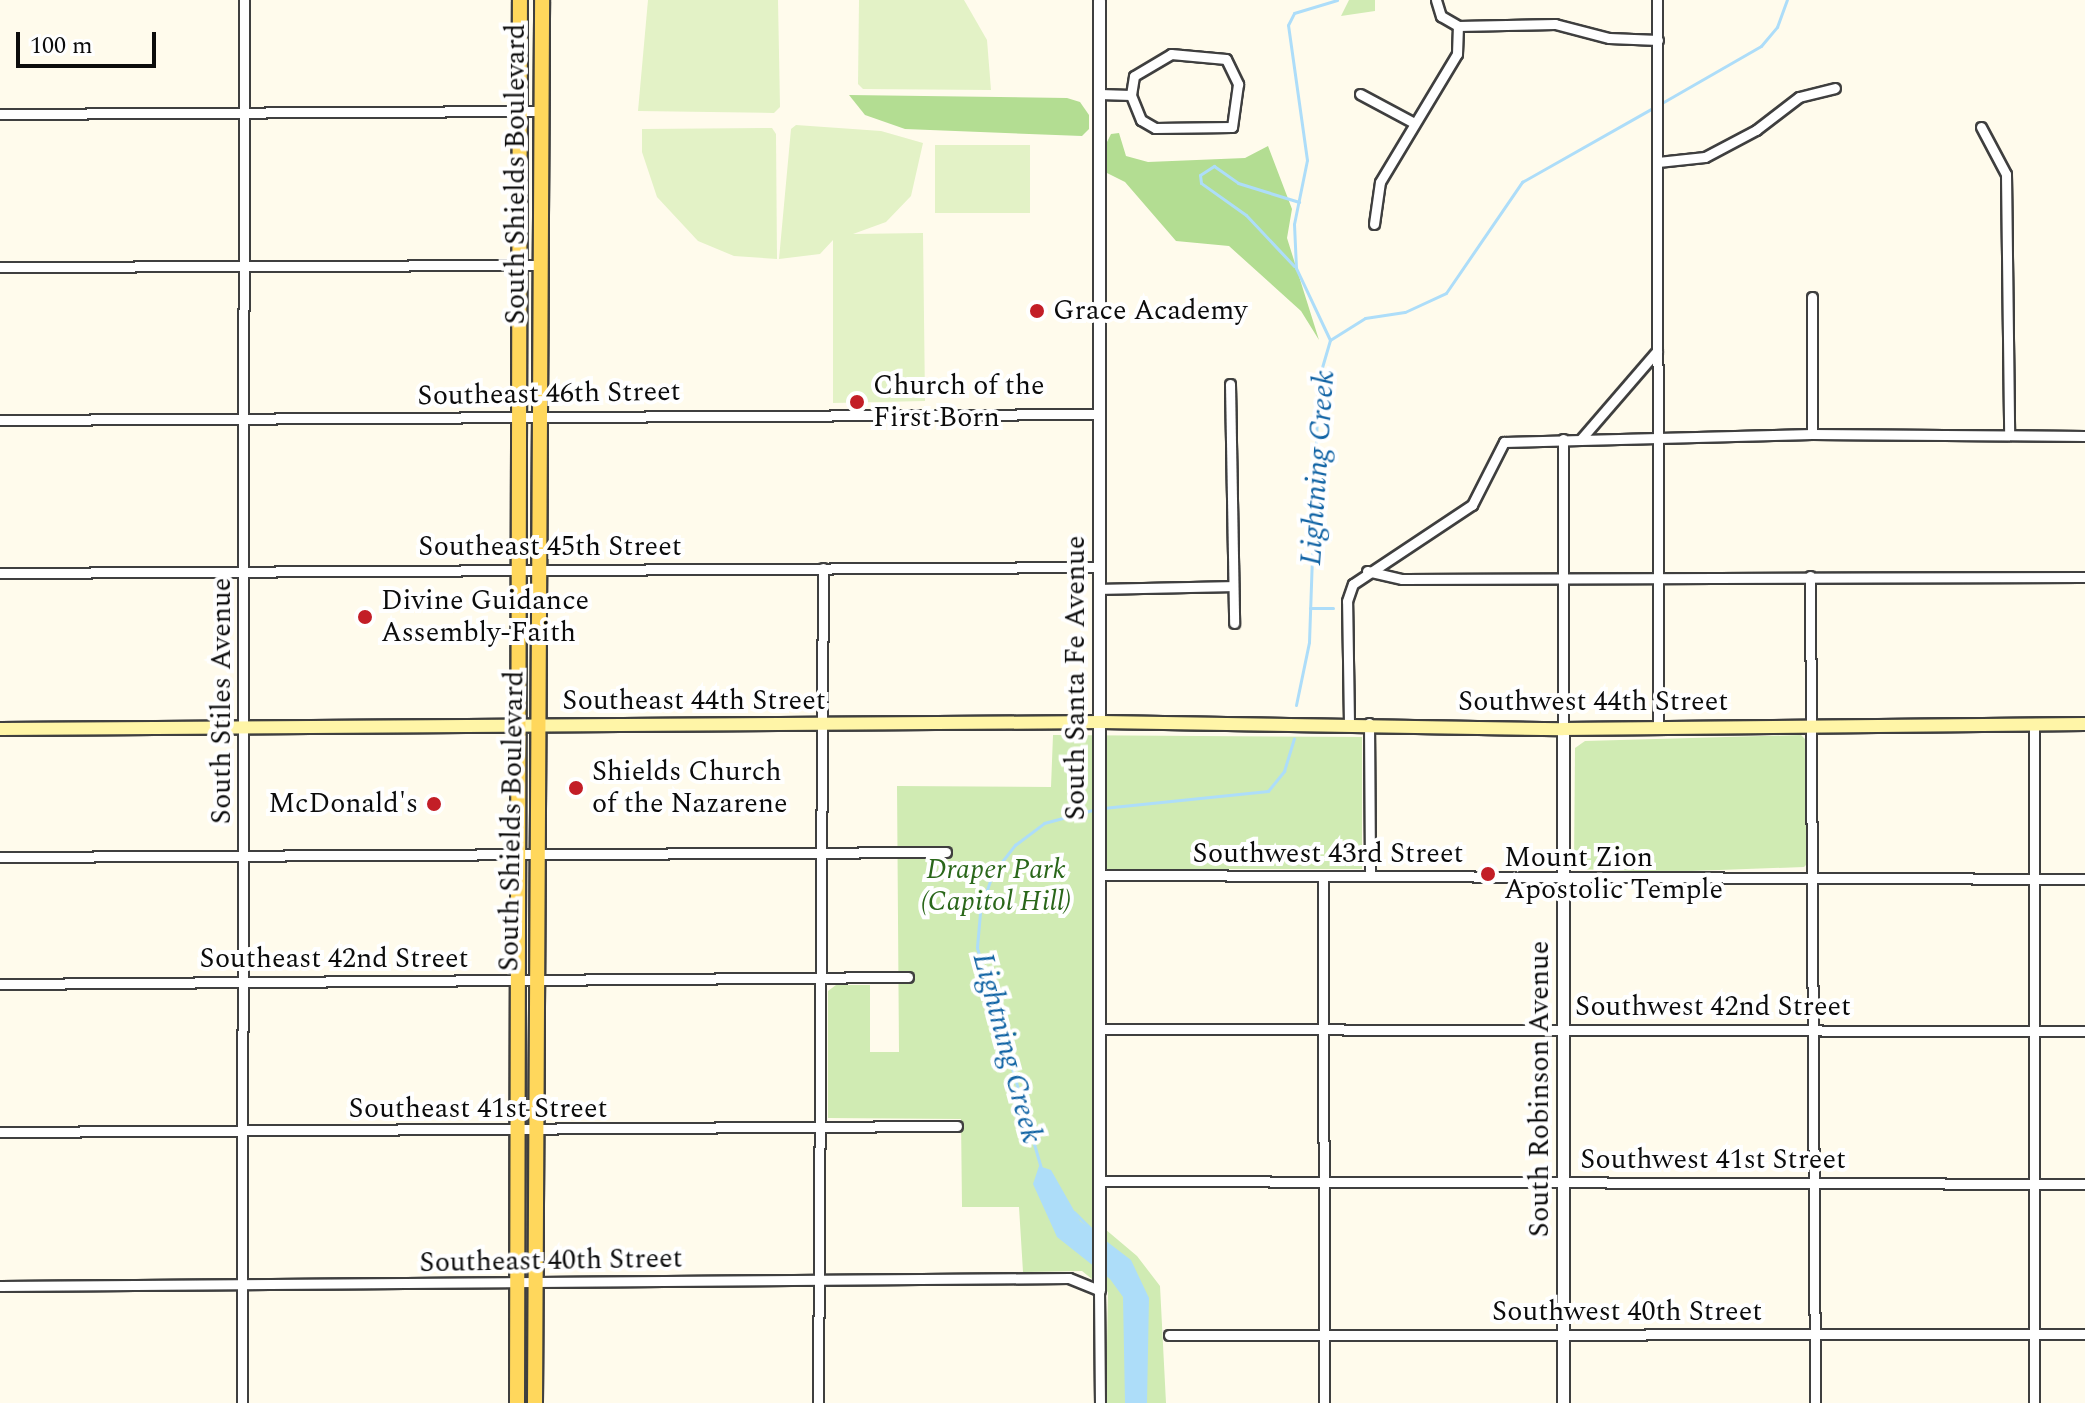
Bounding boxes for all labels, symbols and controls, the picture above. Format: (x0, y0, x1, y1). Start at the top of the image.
scale bar (20, 16, 160, 66)
street label: South Shields Boulevard (499, 24, 533, 324)
text: 100 m (30, 28, 93, 64)
place label: Grace Academy (1053, 294, 1248, 328)
marker: Grace Academy (1028, 302, 1046, 320)
place label: Church of the First Born (873, 369, 1045, 435)
water label: Lightning Creek (1293, 369, 1343, 567)
street label: Southeast 46th Street (417, 375, 681, 413)
marker: Church of the First Born (848, 393, 866, 411)
street label: Southeast 45th Street (418, 530, 682, 564)
street label: South Santa Fe Avenue (1059, 536, 1093, 820)
street label: South Stiles Avenue (205, 578, 239, 824)
place label: Divine Guidance Assembly-Faith (381, 584, 589, 650)
marker: Divine Guidance Assembly-Faith (356, 608, 374, 626)
street label: South Shields Boulevard (493, 670, 531, 972)
street label: Southeast 44th Street (562, 684, 826, 718)
street label: Southwest 44th Street (1458, 685, 1728, 719)
place label: Shields Church of the Nazarene (592, 755, 788, 821)
marker: Shields Church of the Nazarene (567, 779, 585, 797)
place label: McDonald's (268, 787, 418, 821)
marker: McDonald's (425, 795, 443, 813)
street label: Southwest 43rd Street (1193, 837, 1463, 871)
place label: Mount Zion Apostolic Temple (1504, 841, 1723, 907)
park label: Draper Park (Capitol Hill) (921, 853, 1071, 919)
marker: Mount Zion Apostolic Temple (1479, 865, 1497, 883)
street label: South Robinson Avenue (1523, 941, 1557, 1237)
street label: Southeast 42nd Street (200, 942, 468, 976)
water label: Lightning Creek (964, 949, 1050, 1147)
street label: Southwest 42nd Street (1575, 990, 1851, 1024)
street label: Southeast 41st Street (349, 1092, 607, 1126)
street label: Southwest 41st Street (1580, 1143, 1846, 1177)
street label: Southeast 40th Street (419, 1242, 683, 1280)
street label: Southwest 40th Street (1492, 1295, 1762, 1329)

